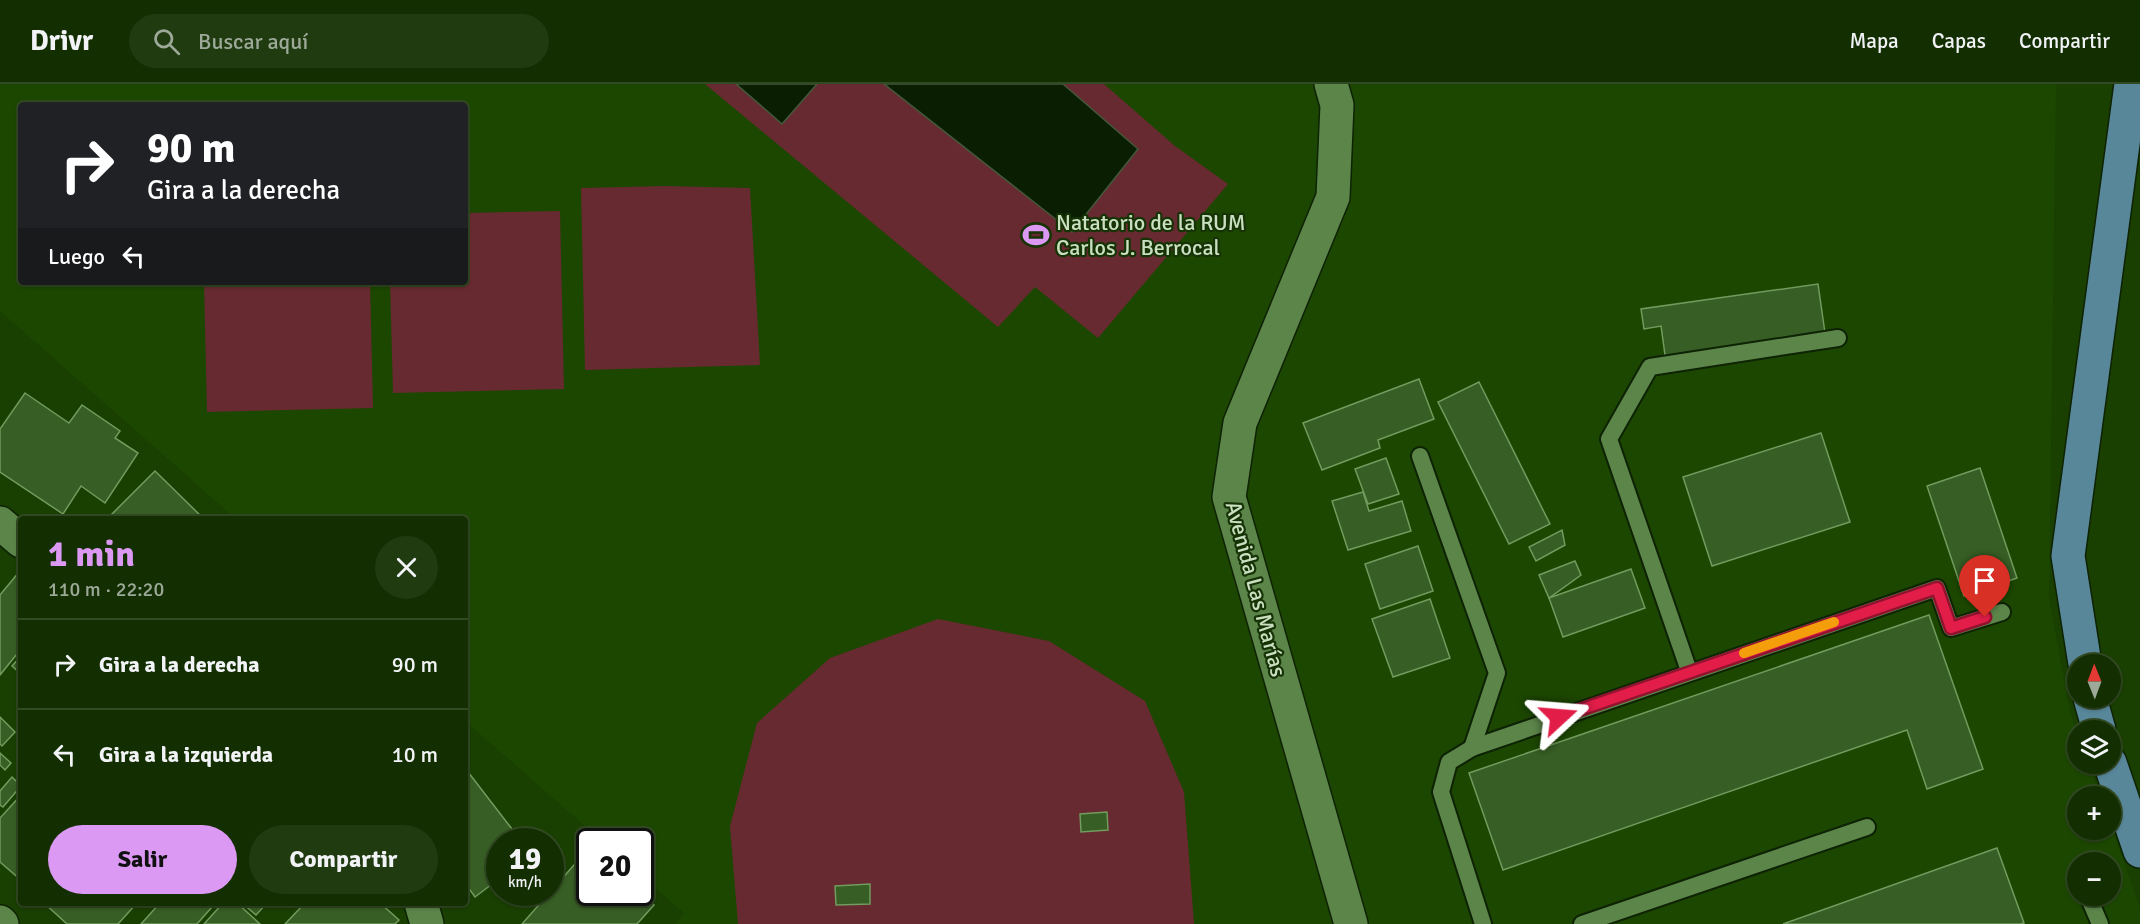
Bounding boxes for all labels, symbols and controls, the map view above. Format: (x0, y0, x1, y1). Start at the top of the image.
search box (129, 14, 549, 68)
text: Drivr (30, 24, 93, 58)
icon: search (150, 25, 183, 58)
text: Buscar aquí (198, 28, 308, 55)
text: Mapa (1849, 28, 1899, 54)
text: Capas (1932, 28, 1986, 54)
text: Compartir (2019, 28, 2110, 54)
text: 90 m (147, 123, 236, 174)
icon: right (48, 126, 126, 204)
text: Gira a la derecha (147, 174, 340, 207)
place label: Natatorio de la RUM Carlos J. Berrocal (1056, 209, 1245, 261)
sports icon: Natatorio de la RUM Carlos J. Berrocal (1021, 220, 1051, 250)
icon: left (117, 240, 150, 273)
text: Luego (48, 243, 105, 270)
street label: Avenida Las Marías (1220, 498, 1292, 680)
text: 1 min (48, 532, 135, 577)
button: close (375, 536, 438, 599)
pin (1959, 555, 2010, 617)
icon: arrive (1968, 564, 2001, 597)
text: 110 m · 22:20 (48, 577, 164, 602)
icon: right (48, 648, 81, 681)
text: Gira a la derecha (99, 651, 260, 678)
text: 90 m (392, 651, 438, 678)
north arrow (2067, 654, 2121, 708)
map controls (2067, 654, 2121, 906)
position arrow (1527, 685, 1591, 749)
button: layers (2067, 720, 2121, 774)
icon: left (48, 738, 81, 771)
text: Gira a la izquierda (99, 741, 273, 768)
text: 10 m (392, 741, 438, 768)
button: + (2067, 786, 2121, 840)
button: Salir (48, 825, 237, 894)
button: Compartir (249, 825, 438, 894)
speed limit sign: 20 (576, 828, 654, 906)
text: 19 (509, 841, 541, 878)
button: − (2067, 852, 2121, 906)
text: km/h (508, 873, 542, 891)

